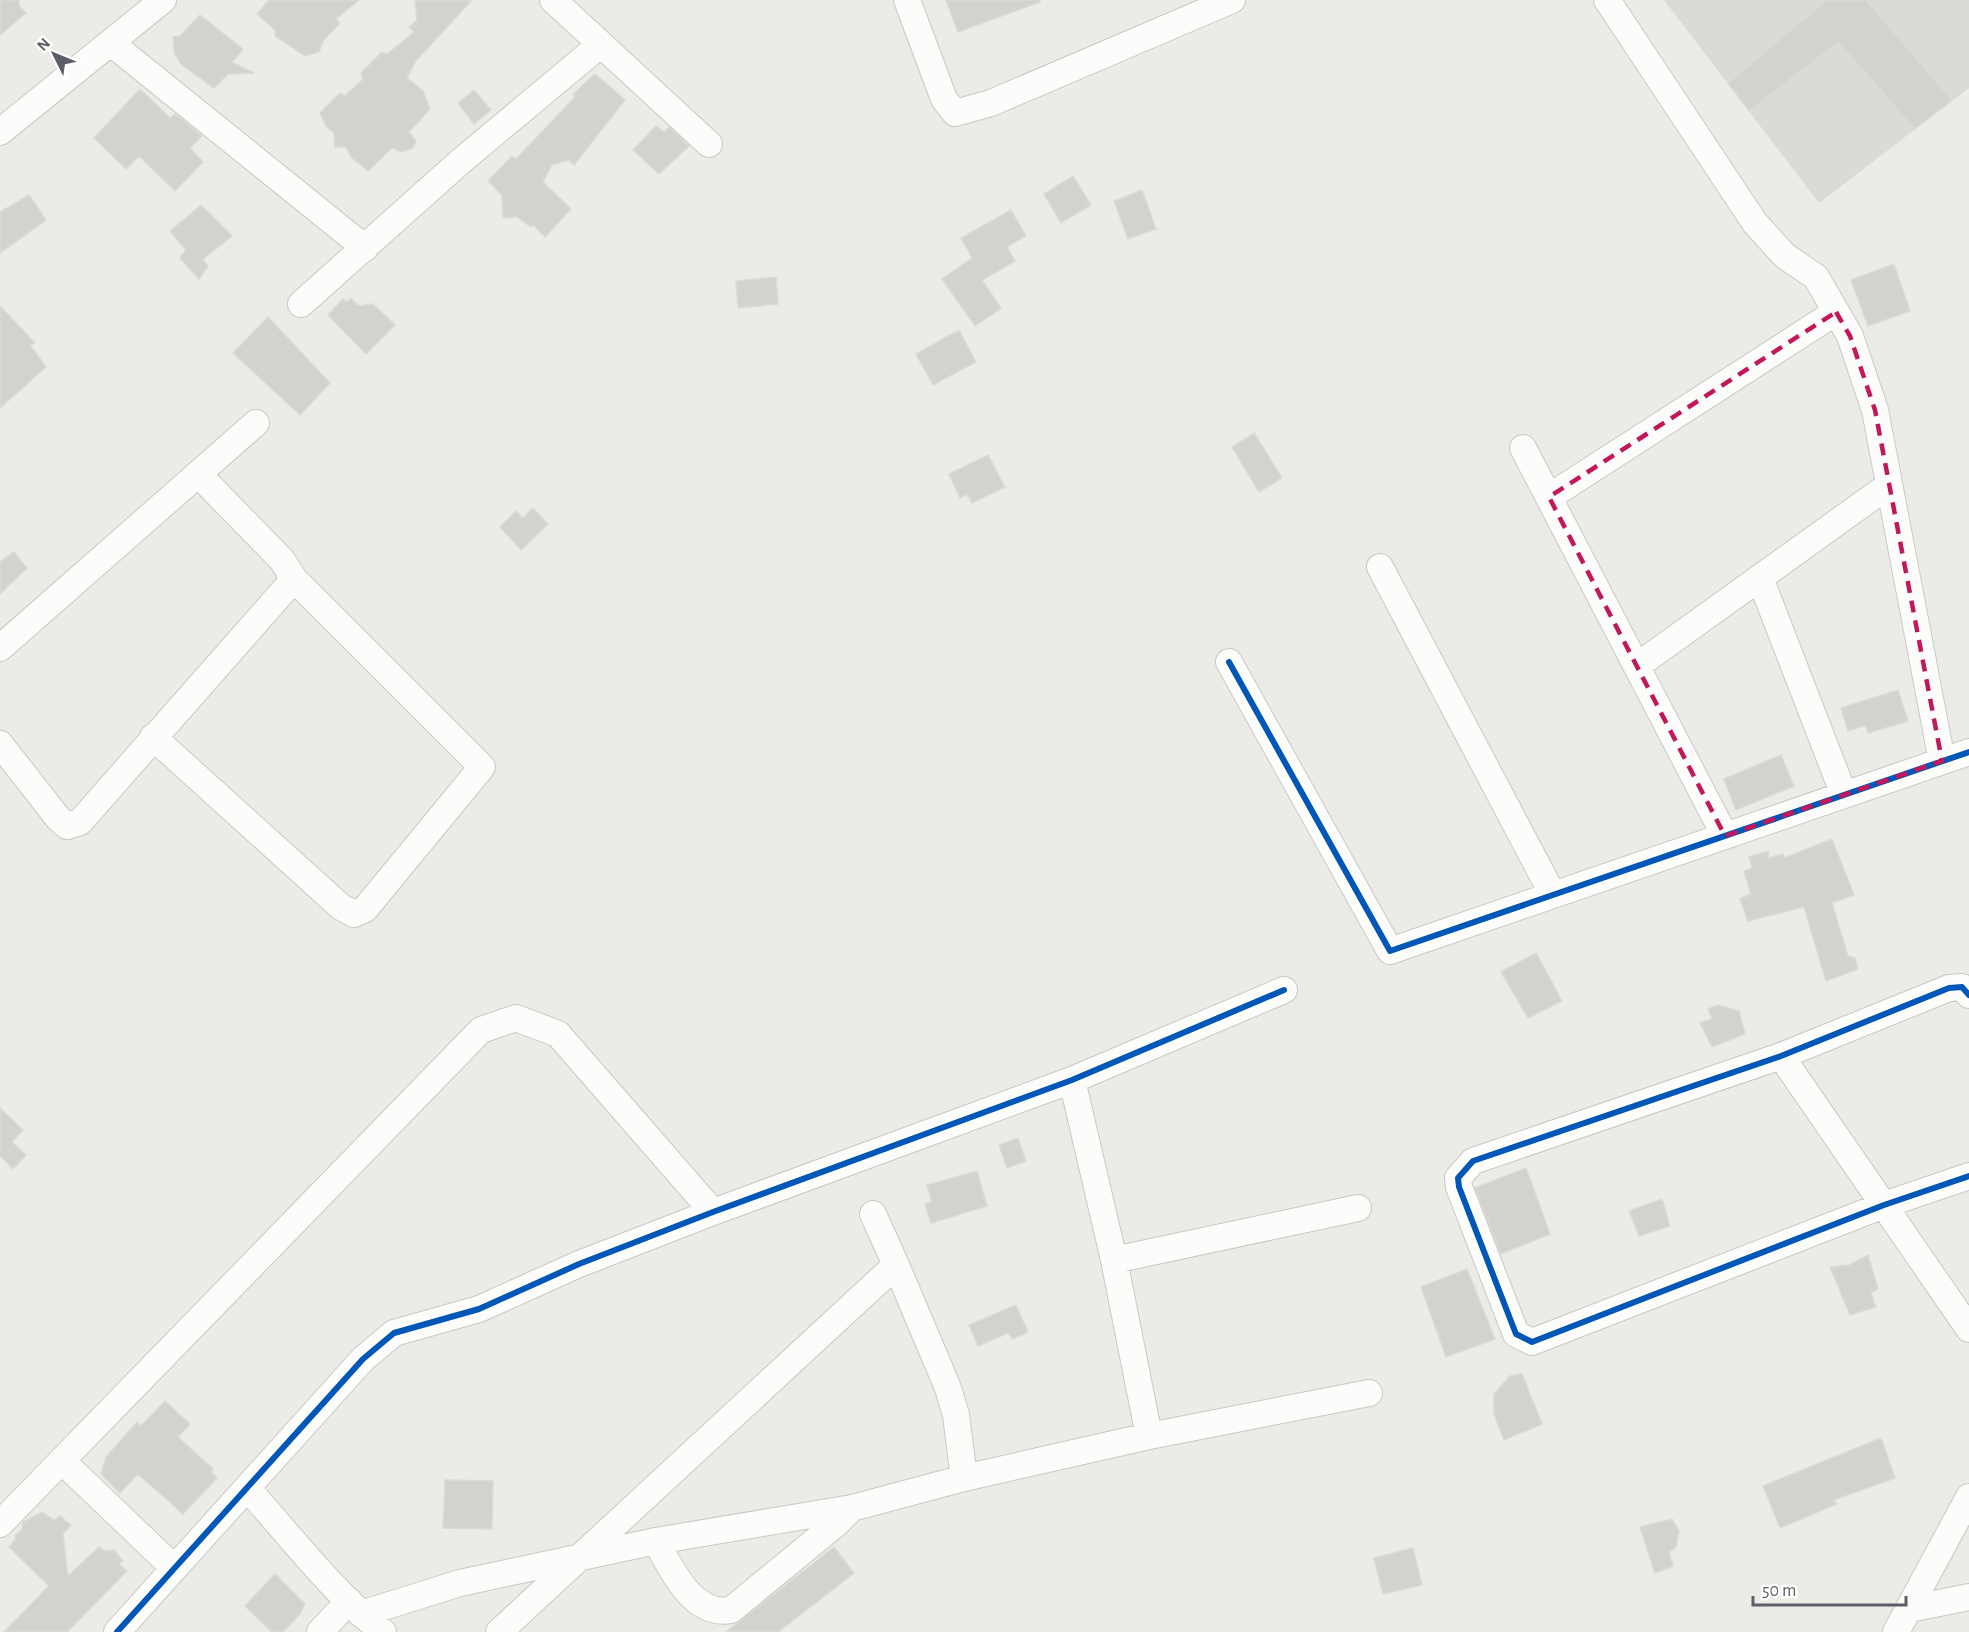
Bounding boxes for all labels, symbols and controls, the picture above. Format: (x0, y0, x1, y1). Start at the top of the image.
north arrow (24, 24, 84, 84)
text: N (34, 35, 53, 54)
scale bar (1753, 1569, 1906, 1607)
text: 50 m (1762, 1582, 1796, 1600)

